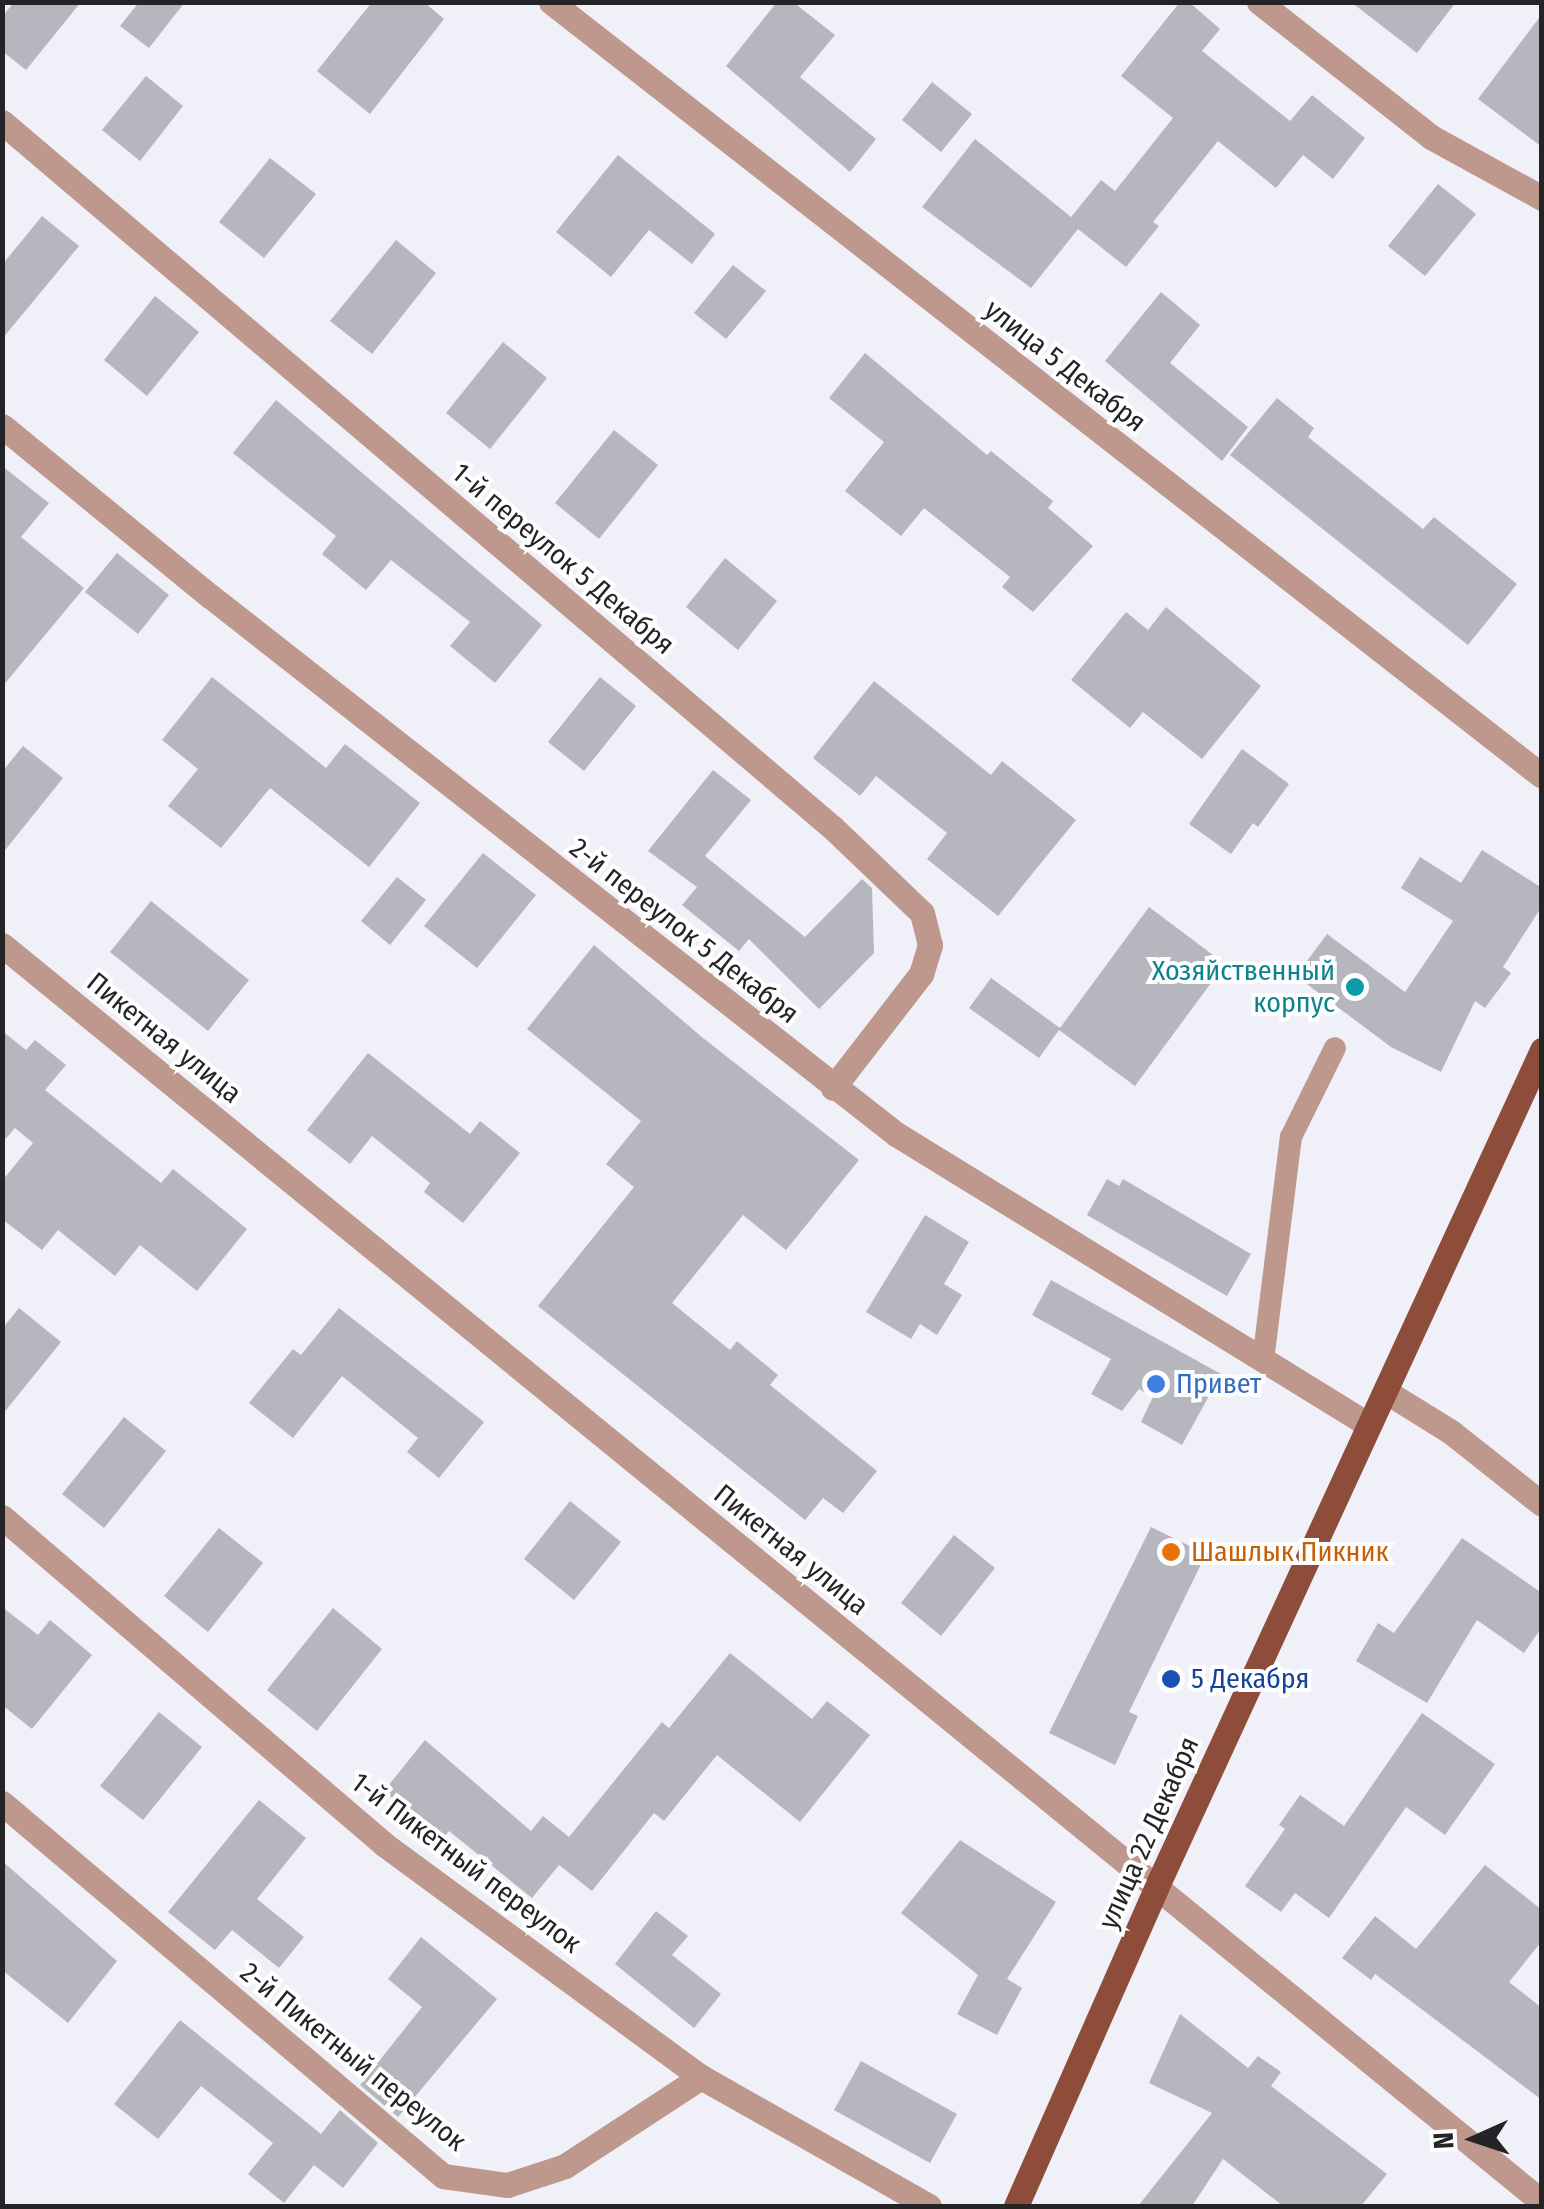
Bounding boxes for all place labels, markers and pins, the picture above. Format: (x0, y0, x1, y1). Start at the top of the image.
place label: Хозяйственный корпус (1152, 954, 1335, 1020)
marker: Хозяйственный корпус (1344, 976, 1366, 998)
place label: Привет (1176, 1367, 1261, 1401)
marker: Привет (1145, 1373, 1167, 1395)
place label: Шашлык Пикник (1191, 1535, 1389, 1569)
marker: Шашлык Пикник (1160, 1541, 1182, 1563)
place label: 5 Декабря (1191, 1662, 1309, 1696)
marker: 5 Декабря (1160, 1668, 1182, 1690)

